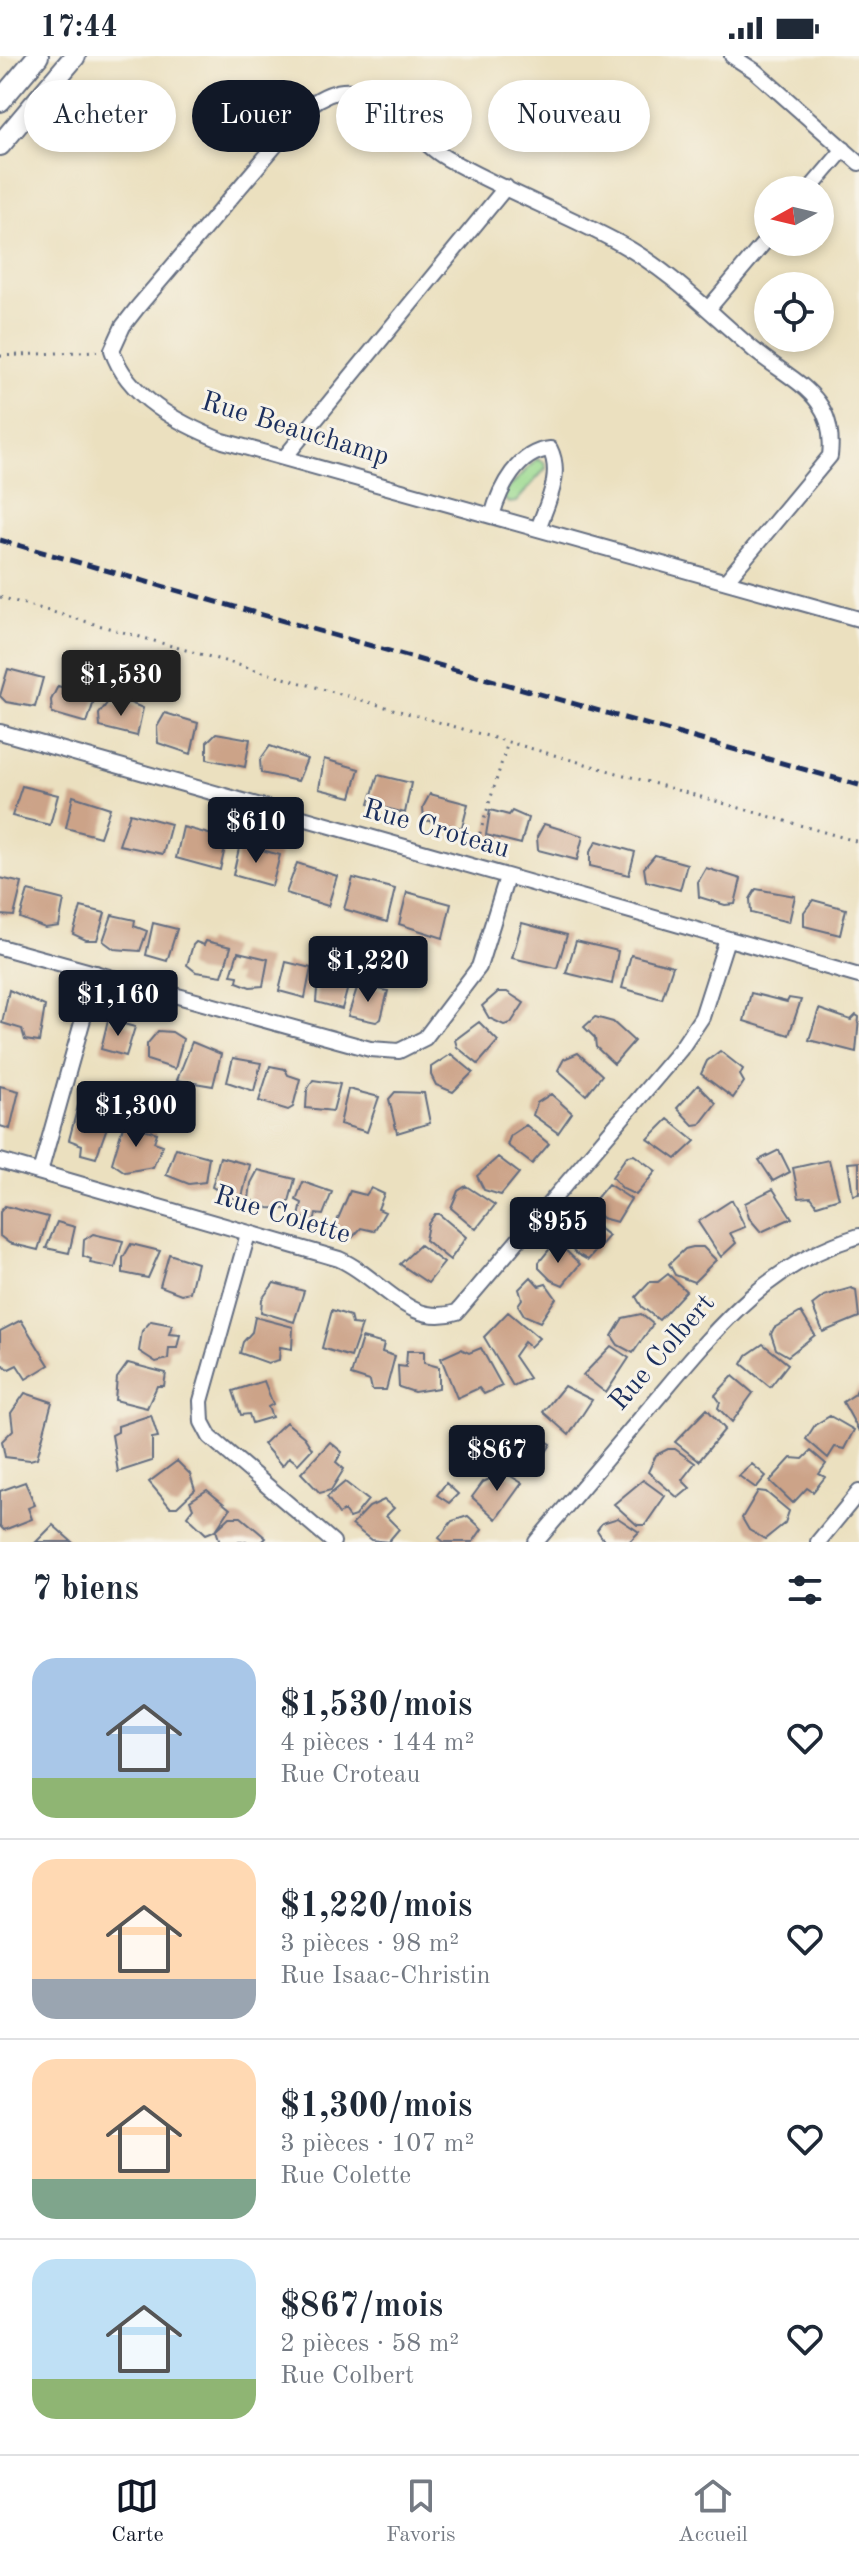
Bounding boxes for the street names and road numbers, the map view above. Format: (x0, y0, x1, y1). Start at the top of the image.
street label: Rue Beauchamp (198, 388, 392, 472)
street label: Rue Croteau (359, 796, 513, 864)
street label: Rue Colette (210, 1182, 354, 1250)
street label: Rue Colbert (605, 1289, 721, 1417)

